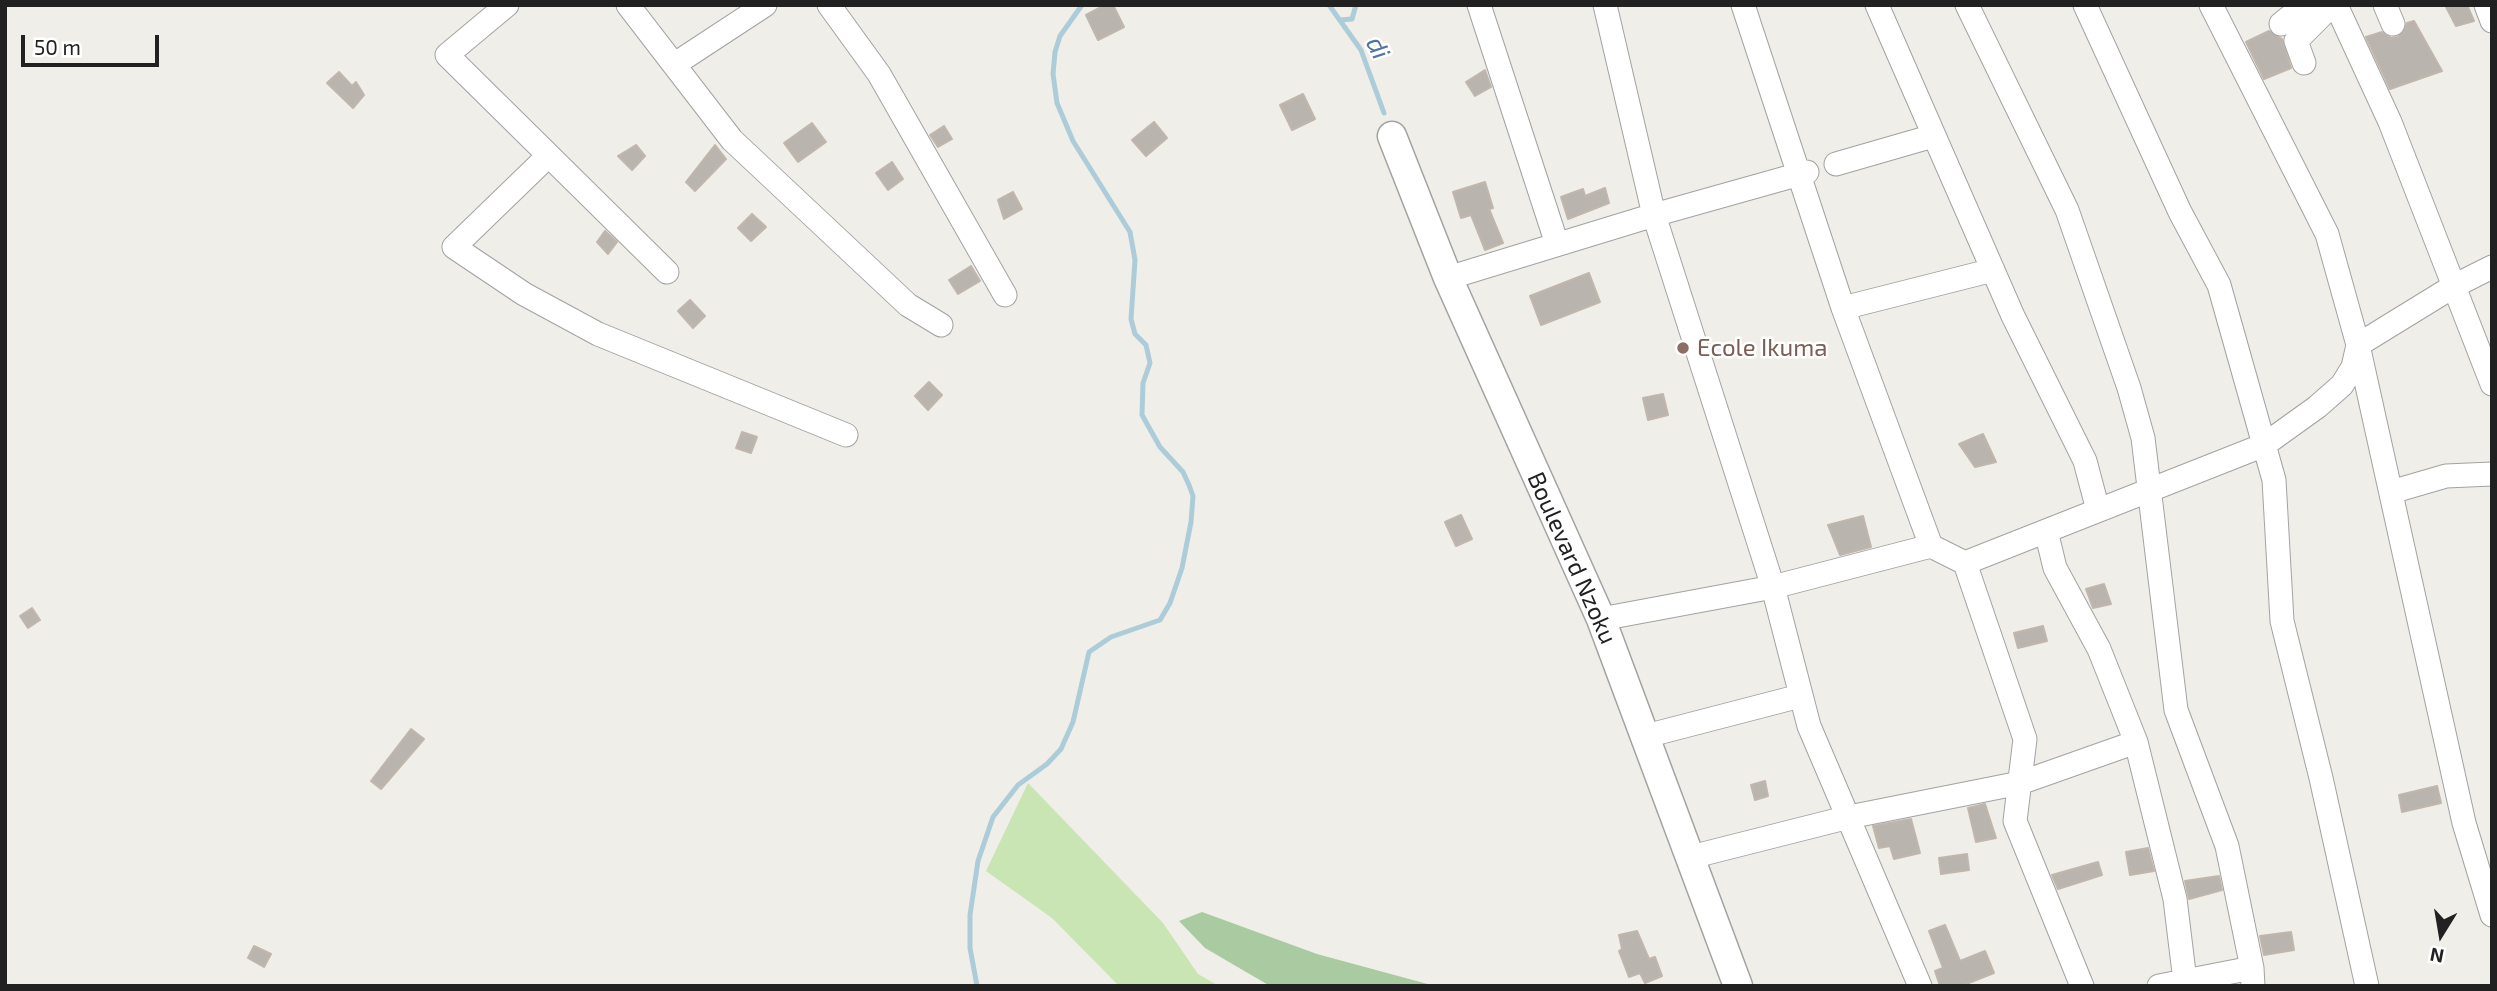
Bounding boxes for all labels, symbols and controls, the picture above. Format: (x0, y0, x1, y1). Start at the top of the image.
scale bar (24, 21, 163, 65)
water label: di (1359, 32, 1397, 64)
text: 50 m (34, 34, 81, 59)
place label: Ecole Ikuma (1697, 334, 1827, 362)
marker: Ecole Ikuma (1675, 340, 1691, 356)
street label: Boulevard Nzoku (1521, 468, 1623, 648)
north arrow (2406, 900, 2476, 970)
text: N (2428, 944, 2446, 969)

